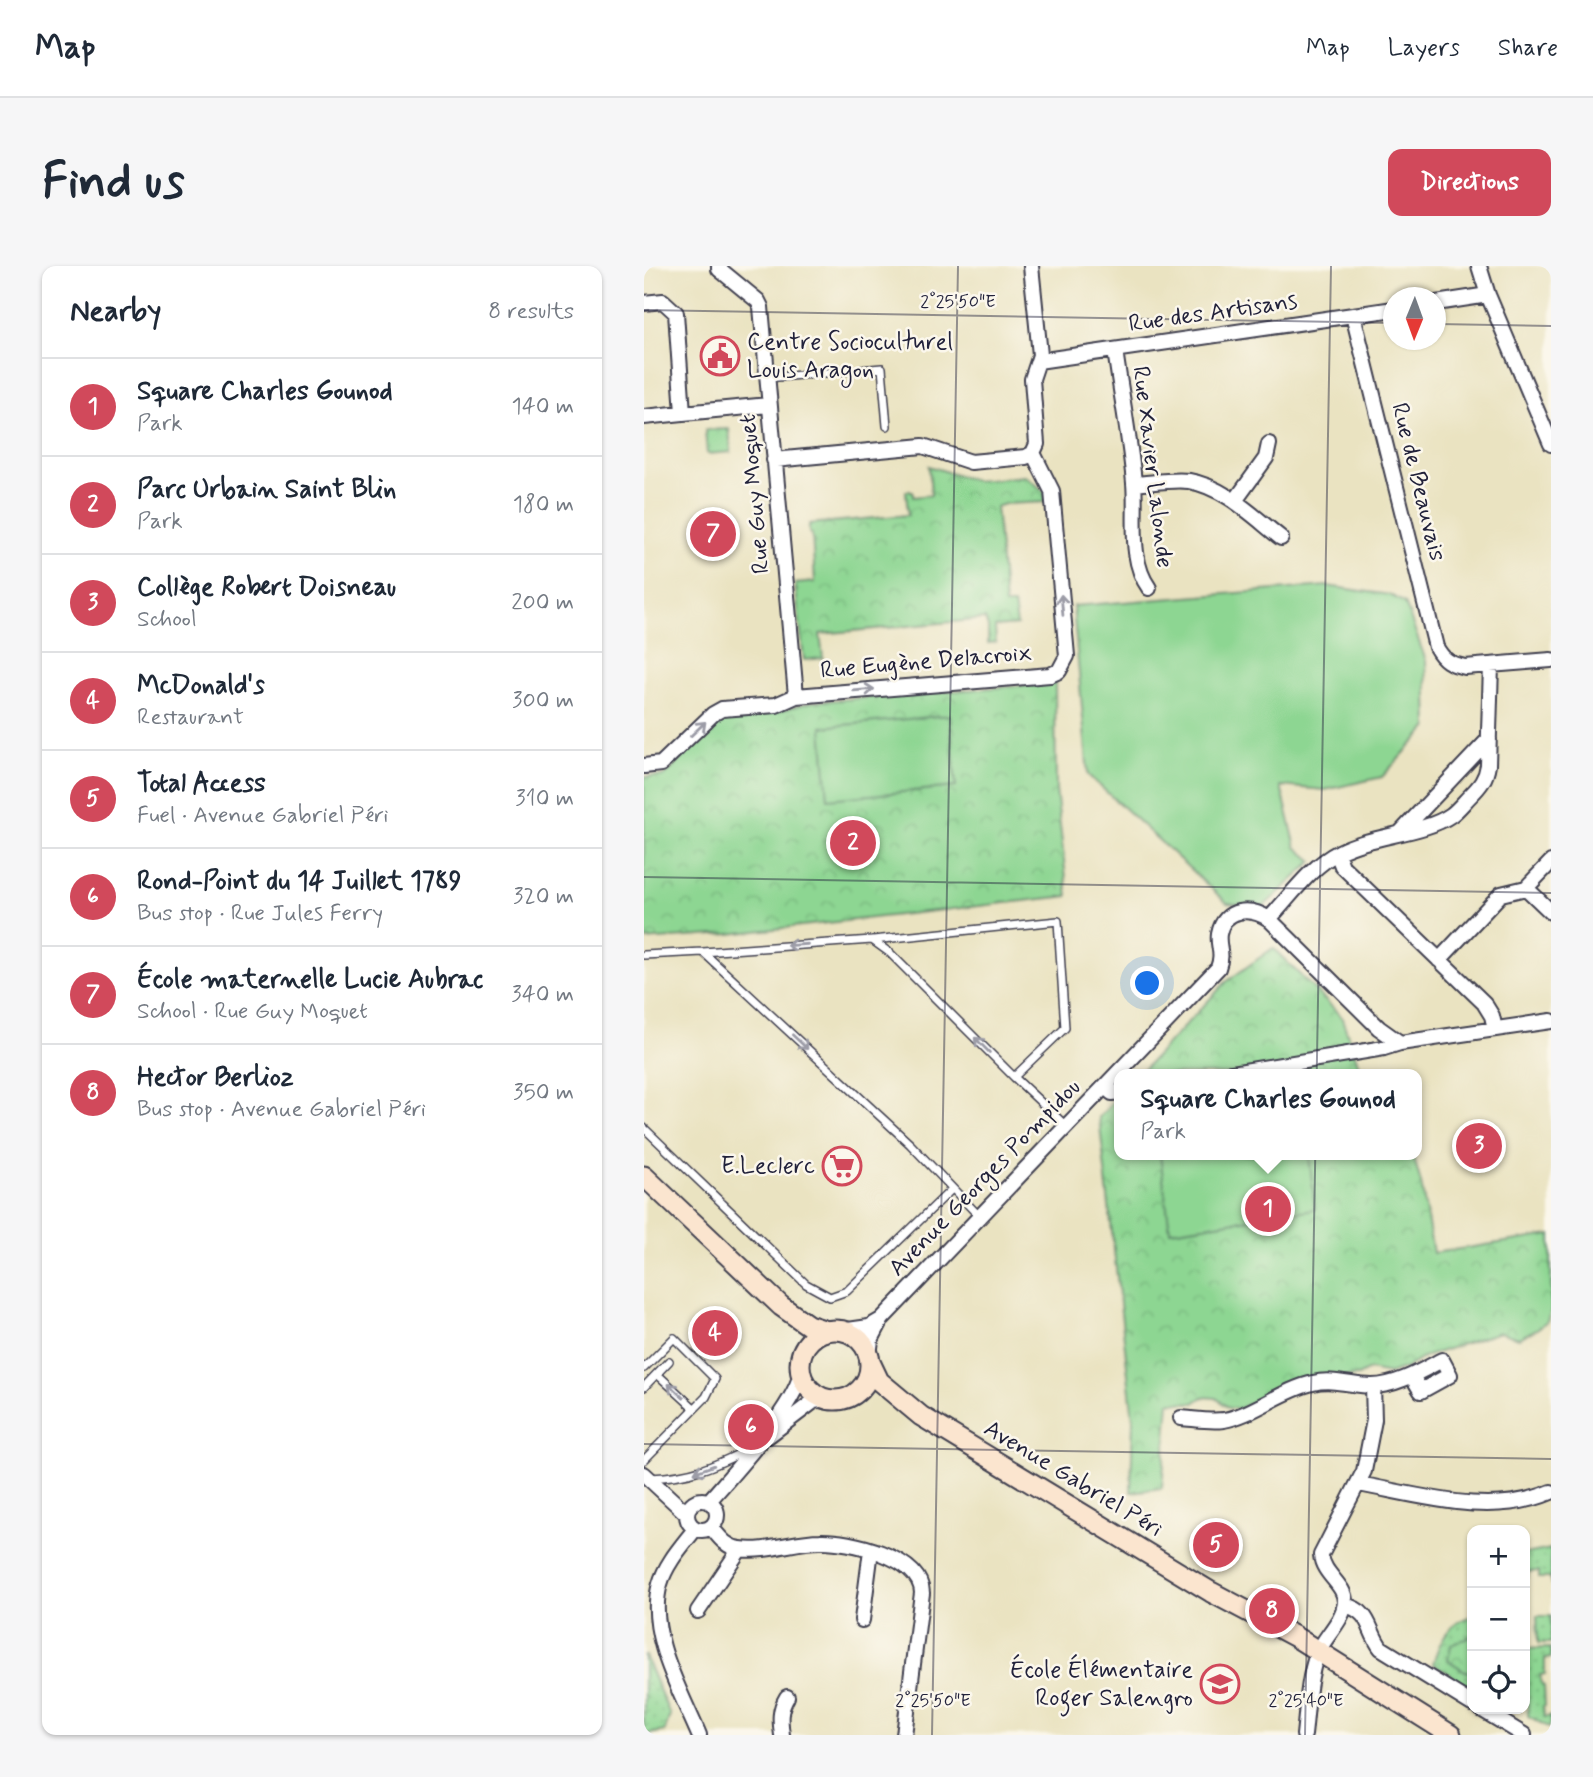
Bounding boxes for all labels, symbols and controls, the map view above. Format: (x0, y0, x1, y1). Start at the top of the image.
text: Map (35, 26, 95, 70)
text: Map (1306, 33, 1350, 64)
text: Layers (1388, 33, 1460, 64)
text: Share (1498, 33, 1558, 64)
button: Directions (1388, 149, 1551, 216)
text: Find us (42, 150, 185, 215)
street label: Rue des Artisans (1127, 286, 1299, 340)
north arrow (1383, 287, 1446, 350)
text: 2°25'50"E (920, 290, 996, 314)
text: Nearby (70, 292, 161, 331)
text: 8 results (488, 297, 574, 327)
place label: Centre Socioculturel Louis Aragon (747, 327, 953, 388)
public building icon: Centre Socioculturel Louis Aragon (699, 335, 741, 377)
street label: Rue Xavier Lalonde (1124, 364, 1180, 570)
text: Square Charles Gounod (137, 375, 393, 409)
text: 1 (88, 392, 98, 422)
text: 140 m (511, 392, 574, 422)
street label: Rue de Beauvais (1383, 400, 1453, 565)
text: Park (137, 409, 183, 439)
street label: Rue Guy Moquet (733, 413, 777, 575)
text: Parc Urbain Saint Blin (137, 473, 396, 507)
text: 2 (87, 490, 99, 520)
text: 180 m (513, 490, 574, 520)
text: Park (137, 507, 183, 537)
pin: 7 (690, 508, 736, 560)
text: Collège Robert Doisneau (137, 571, 396, 605)
text: 3 (88, 588, 98, 618)
text: 200 m (511, 588, 574, 618)
one-way arrow (1055, 594, 1068, 616)
text: School (137, 605, 197, 635)
street label: Rue Eugène Delacroix (819, 637, 1033, 687)
text: McDonald's (137, 669, 265, 703)
one-way arrow (852, 683, 875, 696)
text: 4 (86, 686, 100, 716)
text: 300 m (512, 686, 574, 716)
text: Restaurant (137, 703, 244, 733)
one-way arrow (689, 720, 706, 737)
text: Total Access (137, 767, 266, 801)
text: 5 (86, 784, 100, 814)
text: 310 m (515, 784, 574, 814)
text: Fuel · Avenue Gabriel Péri (137, 801, 388, 831)
pin: 2 (830, 817, 876, 869)
text: Rond-Point du 14 Juillet 1789 (137, 865, 462, 899)
text: 6 (87, 882, 99, 912)
text: 320 m (513, 882, 574, 912)
text: Bus stop · Rue Jules Ferry (137, 899, 383, 929)
one-way arrow (786, 939, 809, 952)
text: École maternelle Lucie Aubrac (137, 963, 483, 997)
your location (1130, 966, 1164, 1000)
text: 7 (86, 980, 100, 1010)
text: 340 m (511, 980, 574, 1010)
text: School · Rue Guy Moquet (137, 997, 368, 1027)
one-way arrow (791, 1034, 808, 1051)
one-way arrow (974, 1037, 991, 1054)
text: Hector Berlioz (137, 1061, 294, 1095)
popup (1114, 1069, 1422, 1160)
street label: Avenue Georges Pompidou (882, 1072, 1089, 1285)
text: 8 (87, 1078, 99, 1108)
text: 350 m (513, 1078, 574, 1108)
text: Square Charles Gounod (1140, 1083, 1396, 1117)
text: Bus stop · Avenue Gabriel Péri (137, 1095, 426, 1125)
text: Park (1140, 1117, 1186, 1147)
pin: 3 (1456, 1120, 1502, 1172)
supermarket icon: E.Leclerc (821, 1145, 863, 1187)
place label: E.Leclerc (721, 1151, 815, 1182)
pin: 1 (1245, 1183, 1291, 1235)
pin: 4 (692, 1307, 738, 1359)
one-way arrow (667, 1383, 685, 1399)
pin: 6 (728, 1401, 774, 1453)
street label: Avenue Gabriel Péri (978, 1413, 1168, 1545)
one-way arrow (694, 1464, 716, 1476)
pin: 5 (1193, 1519, 1239, 1571)
map controls (1467, 1525, 1530, 1714)
button: + (1467, 1525, 1530, 1588)
pin: 8 (1249, 1585, 1295, 1637)
button: − (1467, 1588, 1530, 1651)
button: locate (1467, 1651, 1530, 1714)
place label: École Élémentaire Roger Salengro (1010, 1653, 1193, 1717)
school or university icon: École Élémentaire Roger Salengro (1199, 1663, 1241, 1705)
text: 2°25'50"E (895, 1689, 971, 1713)
text: 2°25'40"E (1269, 1689, 1343, 1713)

